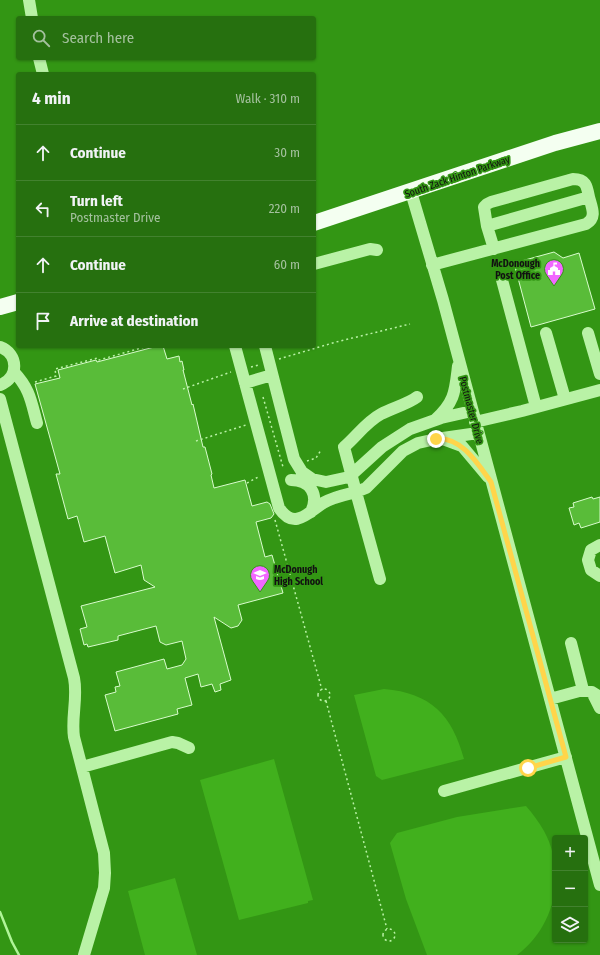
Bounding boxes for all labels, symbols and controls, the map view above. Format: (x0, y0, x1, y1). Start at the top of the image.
search box (16, 16, 316, 60)
icon: search (30, 27, 52, 49)
text: Search here (62, 29, 134, 47)
text: 4 min (32, 88, 71, 109)
text: Walk · 310 m (236, 91, 300, 106)
icon: ahead (32, 142, 54, 164)
text: Continue (70, 144, 126, 162)
text: 30 m (274, 145, 300, 160)
street label: South Zack Hinton Parkway (403, 153, 512, 201)
text: Turn left (70, 192, 123, 210)
icon: left (32, 198, 54, 220)
text: 220 m (269, 201, 300, 216)
text: Postmaster Drive (70, 210, 160, 225)
icon: ahead (32, 254, 54, 276)
text: Continue (70, 256, 126, 274)
text: 60 m (274, 257, 300, 272)
place label: McDonough Post Office (491, 258, 540, 282)
public building icon: McDonough Post Office (543, 258, 565, 286)
icon: arrive (32, 310, 54, 332)
text: Arrive at destination (70, 312, 198, 330)
street label: Postmaster Drive (456, 375, 486, 445)
route end (427, 430, 445, 448)
school or university icon: McDonugh High School (249, 564, 271, 592)
place label: McDonugh High School (274, 564, 323, 588)
route start (519, 759, 537, 777)
map controls (552, 835, 588, 943)
button: + (552, 835, 588, 871)
button: − (552, 871, 588, 907)
button: layers (552, 907, 588, 943)

